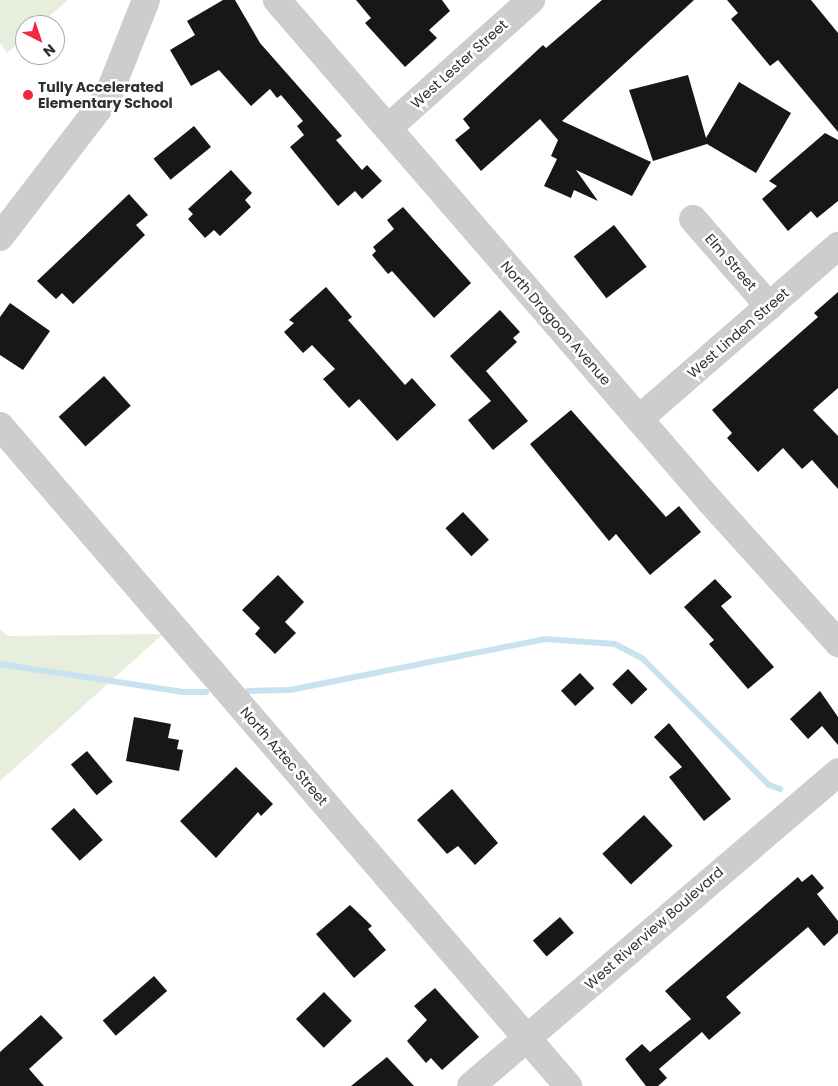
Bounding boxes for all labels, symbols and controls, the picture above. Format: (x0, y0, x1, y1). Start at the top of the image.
north arrow (15, 15, 65, 65)
street label: West Lester Street (407, 16, 511, 112)
text: N (39, 40, 60, 62)
place label: Tully Accelerated Elementary School (38, 79, 173, 111)
marker: Tully Accelerated Elementary School (22, 89, 34, 101)
street label: Elm Street (702, 230, 760, 294)
street label: North Dragoon Avenue (497, 257, 615, 389)
street label: West Linden Street (684, 284, 792, 382)
street label: North Aztec Street (237, 703, 331, 809)
street label: West Riverview Boulevard (581, 863, 727, 993)

